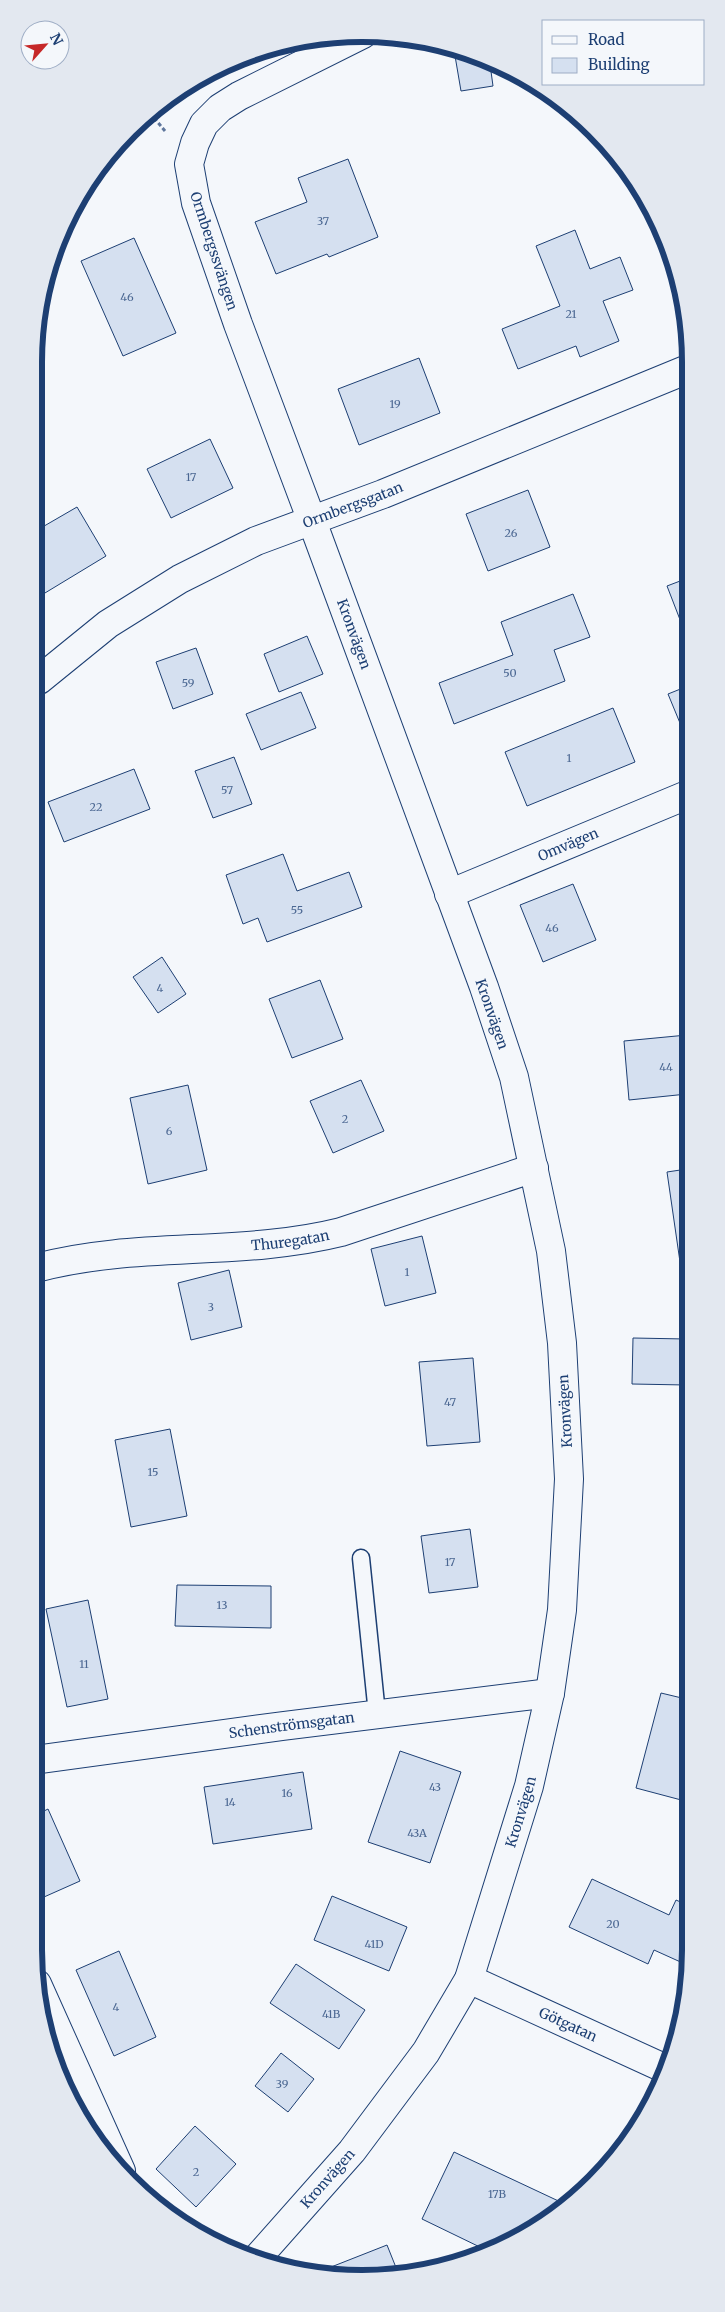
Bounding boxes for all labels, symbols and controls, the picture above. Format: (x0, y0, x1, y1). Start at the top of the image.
north arrow (20, 20, 70, 70)
legend (542, 20, 705, 85)
text: N (46, 30, 67, 48)
text: Road (588, 30, 624, 49)
text: Building (588, 55, 650, 74)
street label: Ormbergssvängen (186, 189, 242, 313)
house number: 37 (317, 214, 329, 228)
house number: 46 (120, 290, 134, 304)
house number: 21 (565, 307, 577, 321)
house number: 19 (389, 397, 401, 411)
house number: 17 (186, 470, 196, 484)
street label: Ormbergsgatan (300, 478, 406, 532)
house number: 26 (505, 526, 518, 540)
street label: Kronvägen (333, 596, 375, 672)
house number: 50 (503, 666, 517, 680)
house number: 59 (182, 676, 195, 690)
house number: 1 (567, 751, 572, 765)
house number: 57 (221, 783, 233, 797)
house number: 22 (90, 800, 102, 814)
street label: Omvägen (535, 824, 601, 865)
house number: 55 (291, 903, 303, 917)
house number: 46 (545, 921, 559, 935)
street label: Kronvägen (472, 976, 512, 1052)
house number: 4 (157, 981, 164, 995)
house number: 44 (659, 1060, 673, 1074)
house number: 2 (342, 1112, 348, 1126)
house number: 6 (166, 1124, 173, 1138)
street label: Thuregatan (250, 1226, 331, 1255)
house number: 1 (405, 1265, 410, 1279)
house number: 3 (208, 1300, 214, 1314)
street label: Kronvägen (554, 1374, 576, 1448)
house number: 47 (444, 1395, 456, 1409)
house number: 15 (147, 1465, 159, 1479)
house number: 17 (445, 1555, 455, 1569)
house number: 13 (217, 1598, 227, 1612)
house number: 11 (79, 1657, 89, 1671)
street label: Schenströmsgatan (228, 1708, 356, 1742)
street label: Kronvägen (501, 1775, 540, 1850)
house number: 43 (429, 1780, 441, 1794)
house number: 16 (281, 1786, 293, 1800)
house number: 14 (224, 1795, 236, 1809)
house number: 43A (407, 1826, 427, 1840)
house number: 20 (606, 1917, 620, 1931)
house number: 41D (364, 1937, 384, 1951)
house number: 4 (113, 2000, 120, 2014)
street label: Götgatan (536, 2003, 600, 2045)
house number: 41B (322, 2007, 341, 2021)
house number: 39 (276, 2077, 289, 2091)
street label: Kronvägen (297, 2145, 359, 2212)
house number: 2 (193, 2165, 199, 2179)
house number: 17B (488, 2187, 507, 2201)

